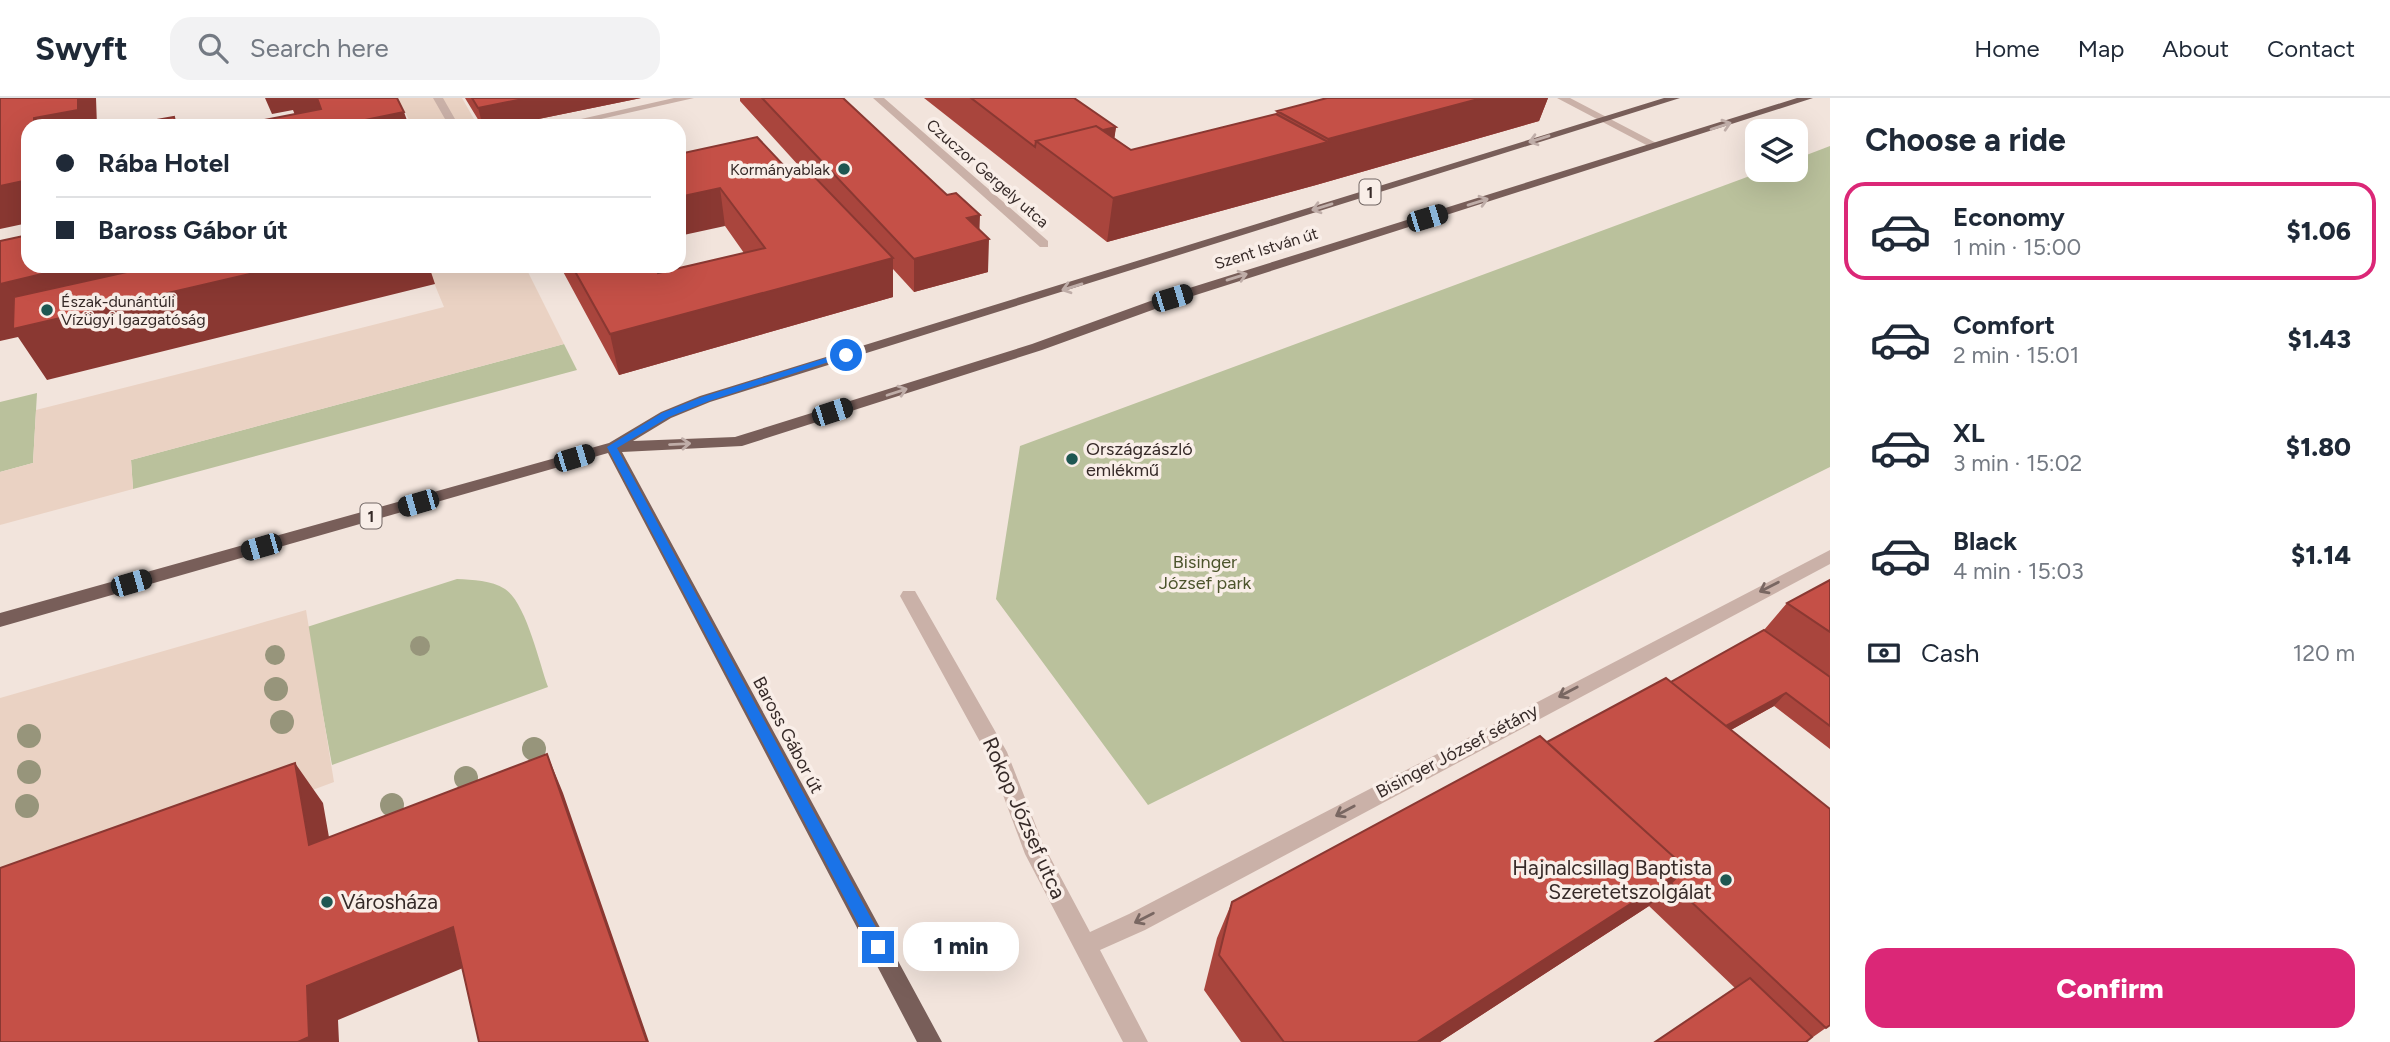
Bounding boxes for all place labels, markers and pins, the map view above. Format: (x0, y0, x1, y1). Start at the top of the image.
place label: Kormányablak (730, 160, 830, 179)
marker: Kormányablak (836, 161, 852, 177)
place label: Észak-dunántúli Vízügyi Igazgatóság (61, 292, 206, 329)
marker: Észak-dunántúli Vízügyi Igazgatóság (39, 302, 55, 318)
place label: Országzászló emlékmű (1086, 438, 1193, 481)
marker: Országzászló emlékmű (1064, 451, 1080, 467)
place label: Hajnalcsillag Baptista Szeretetszolgálat (1512, 855, 1712, 904)
marker: Hajnalcsillag Baptista Szeretetszolgálat (1718, 872, 1734, 888)
place label: Városháza (341, 889, 438, 914)
marker: Városháza (319, 894, 335, 910)

